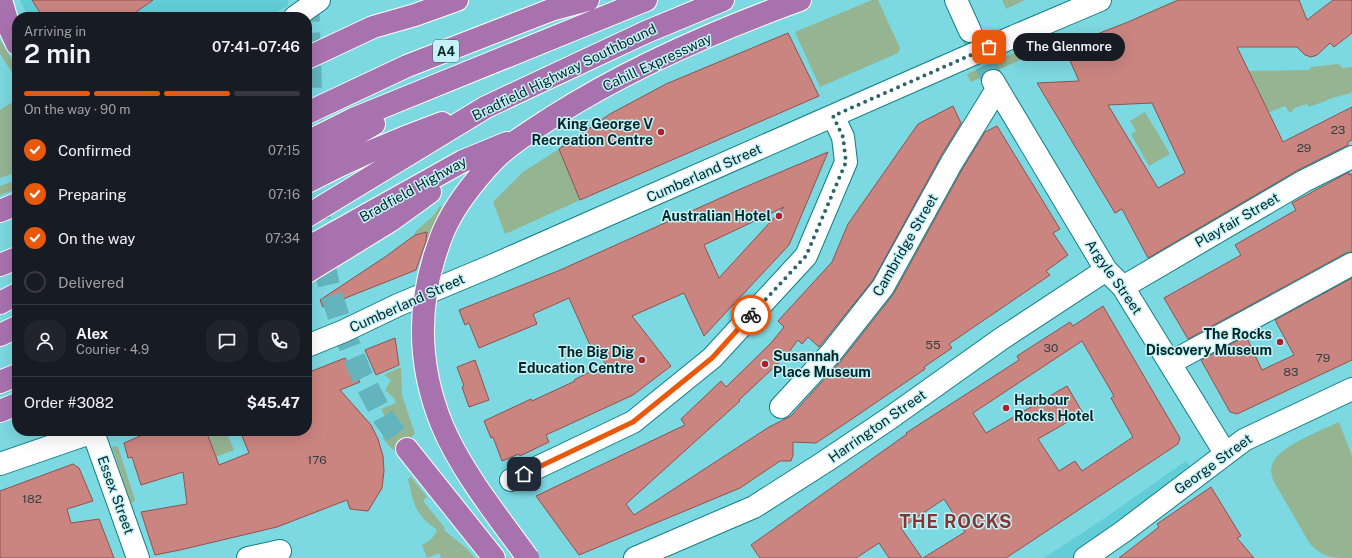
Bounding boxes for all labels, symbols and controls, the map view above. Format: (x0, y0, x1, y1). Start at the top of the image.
street label: Bradfield Highway Southbound (469, 20, 659, 124)
text: Arriving in (24, 24, 86, 39)
street label: Cahill Expressway (600, 29, 715, 94)
pin (972, 30, 1006, 64)
callout: The Glenmore (1013, 33, 1125, 61)
icon: bag (978, 36, 1000, 58)
text: 2 min (24, 38, 91, 69)
text: 07:41–07:46 (212, 38, 300, 55)
text: The Glenmore (1026, 39, 1112, 54)
road number: A4 (433, 40, 459, 62)
text: On the way · 90 m (24, 102, 131, 117)
place label: King George V Recreation Centre (531, 116, 653, 148)
house number: 23 (1331, 123, 1345, 137)
marker: King George V Recreation Centre (656, 127, 666, 137)
icon: check (24, 139, 46, 161)
street label: Cumberland Street (644, 140, 764, 206)
house number: 29 (1297, 141, 1311, 155)
text: Confirmed (58, 142, 131, 159)
text: 07:15 (268, 143, 300, 158)
street label: Bradfield Highway (357, 153, 470, 225)
icon: check (24, 183, 46, 205)
text: Preparing (58, 186, 127, 203)
text: 07:16 (268, 187, 300, 202)
street label: Playfair Street (1192, 189, 1282, 251)
street label: Cambridge Street (869, 191, 941, 299)
place label: Australian Hotel (662, 208, 771, 224)
marker: Australian Hotel (774, 211, 784, 221)
icon: check (24, 227, 46, 249)
text: On the way (58, 230, 135, 247)
text: 07:34 (265, 231, 300, 246)
street label: Argyle Street (1082, 237, 1146, 317)
street label: Cumberland Street (347, 270, 467, 336)
text: Delivered (58, 274, 124, 291)
courier (731, 295, 771, 335)
icon: bike (740, 304, 762, 326)
button: person (24, 320, 66, 362)
button: chat (206, 320, 248, 362)
button: phone (258, 320, 300, 362)
text: Alex (76, 325, 108, 342)
place label: The Rocks Discovery Museum (1146, 326, 1272, 358)
marker: The Rocks Discovery Museum (1275, 337, 1285, 347)
house number: 55 (925, 338, 941, 352)
house number: 30 (1044, 341, 1058, 355)
text: Courier · 4.9 (76, 342, 149, 357)
place label: The Big Dig Education Centre (518, 344, 634, 376)
place label: Susannah Place Museum (773, 348, 871, 380)
house number: 79 (1316, 351, 1330, 365)
marker: The Big Dig Education Centre (637, 355, 647, 365)
marker: Susannah Place Museum (760, 359, 770, 369)
house number: 83 (1283, 365, 1299, 379)
street label: Harrington Street (825, 386, 929, 466)
place label: Harbour Rocks Hotel (1014, 392, 1095, 424)
text: Order #3082 (24, 394, 114, 411)
text: $45.47 (247, 394, 300, 411)
marker: Harbour Rocks Hotel (1001, 403, 1011, 413)
street label: George Street (1171, 430, 1255, 498)
house number: 176 (307, 453, 327, 467)
street label: Essex Street (94, 454, 138, 536)
pin (507, 457, 541, 491)
icon: home (513, 463, 535, 485)
house number: 182 (22, 492, 42, 506)
district label: THE ROCKS (900, 511, 1012, 532)

